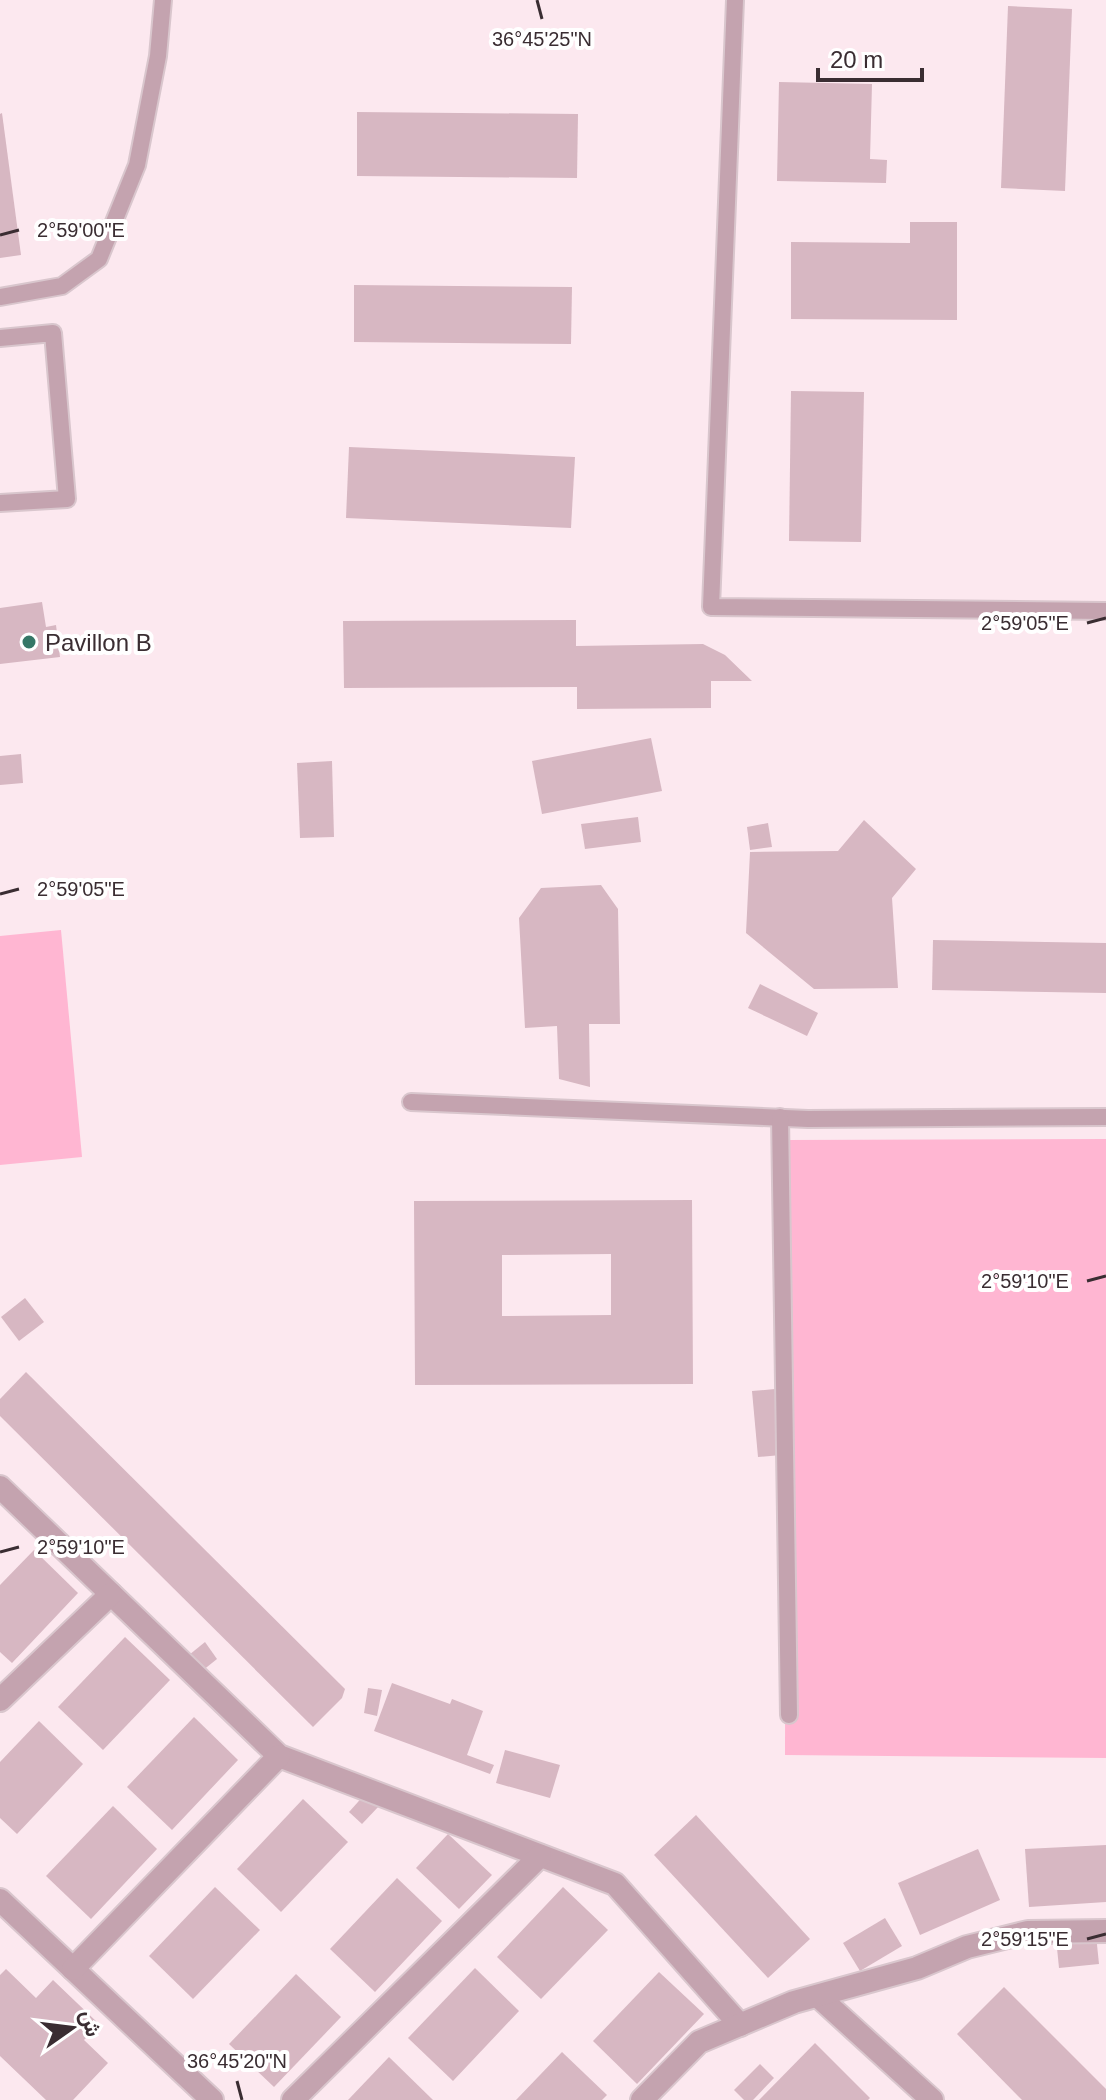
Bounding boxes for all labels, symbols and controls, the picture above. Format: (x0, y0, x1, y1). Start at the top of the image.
text: 36°45'25"N (492, 28, 592, 50)
scale bar (818, 32, 922, 82)
text: 20 m (830, 46, 883, 73)
text: 2°59'00"E (37, 219, 125, 241)
text: 2°59'05"E (981, 612, 1069, 634)
place label: Pavillon B (45, 629, 152, 656)
marker: Pavillon B (20, 633, 38, 651)
text: 2°59'05"E (37, 878, 125, 900)
text: 2°59'10"E (981, 1270, 1069, 1292)
text: 2°59'10"E (37, 1536, 125, 1558)
text: 2°59'15"E (981, 1928, 1069, 1950)
north arrow (32, 1988, 112, 2068)
text: ش (75, 2007, 106, 2039)
text: 36°45'20"N (187, 2050, 287, 2072)

